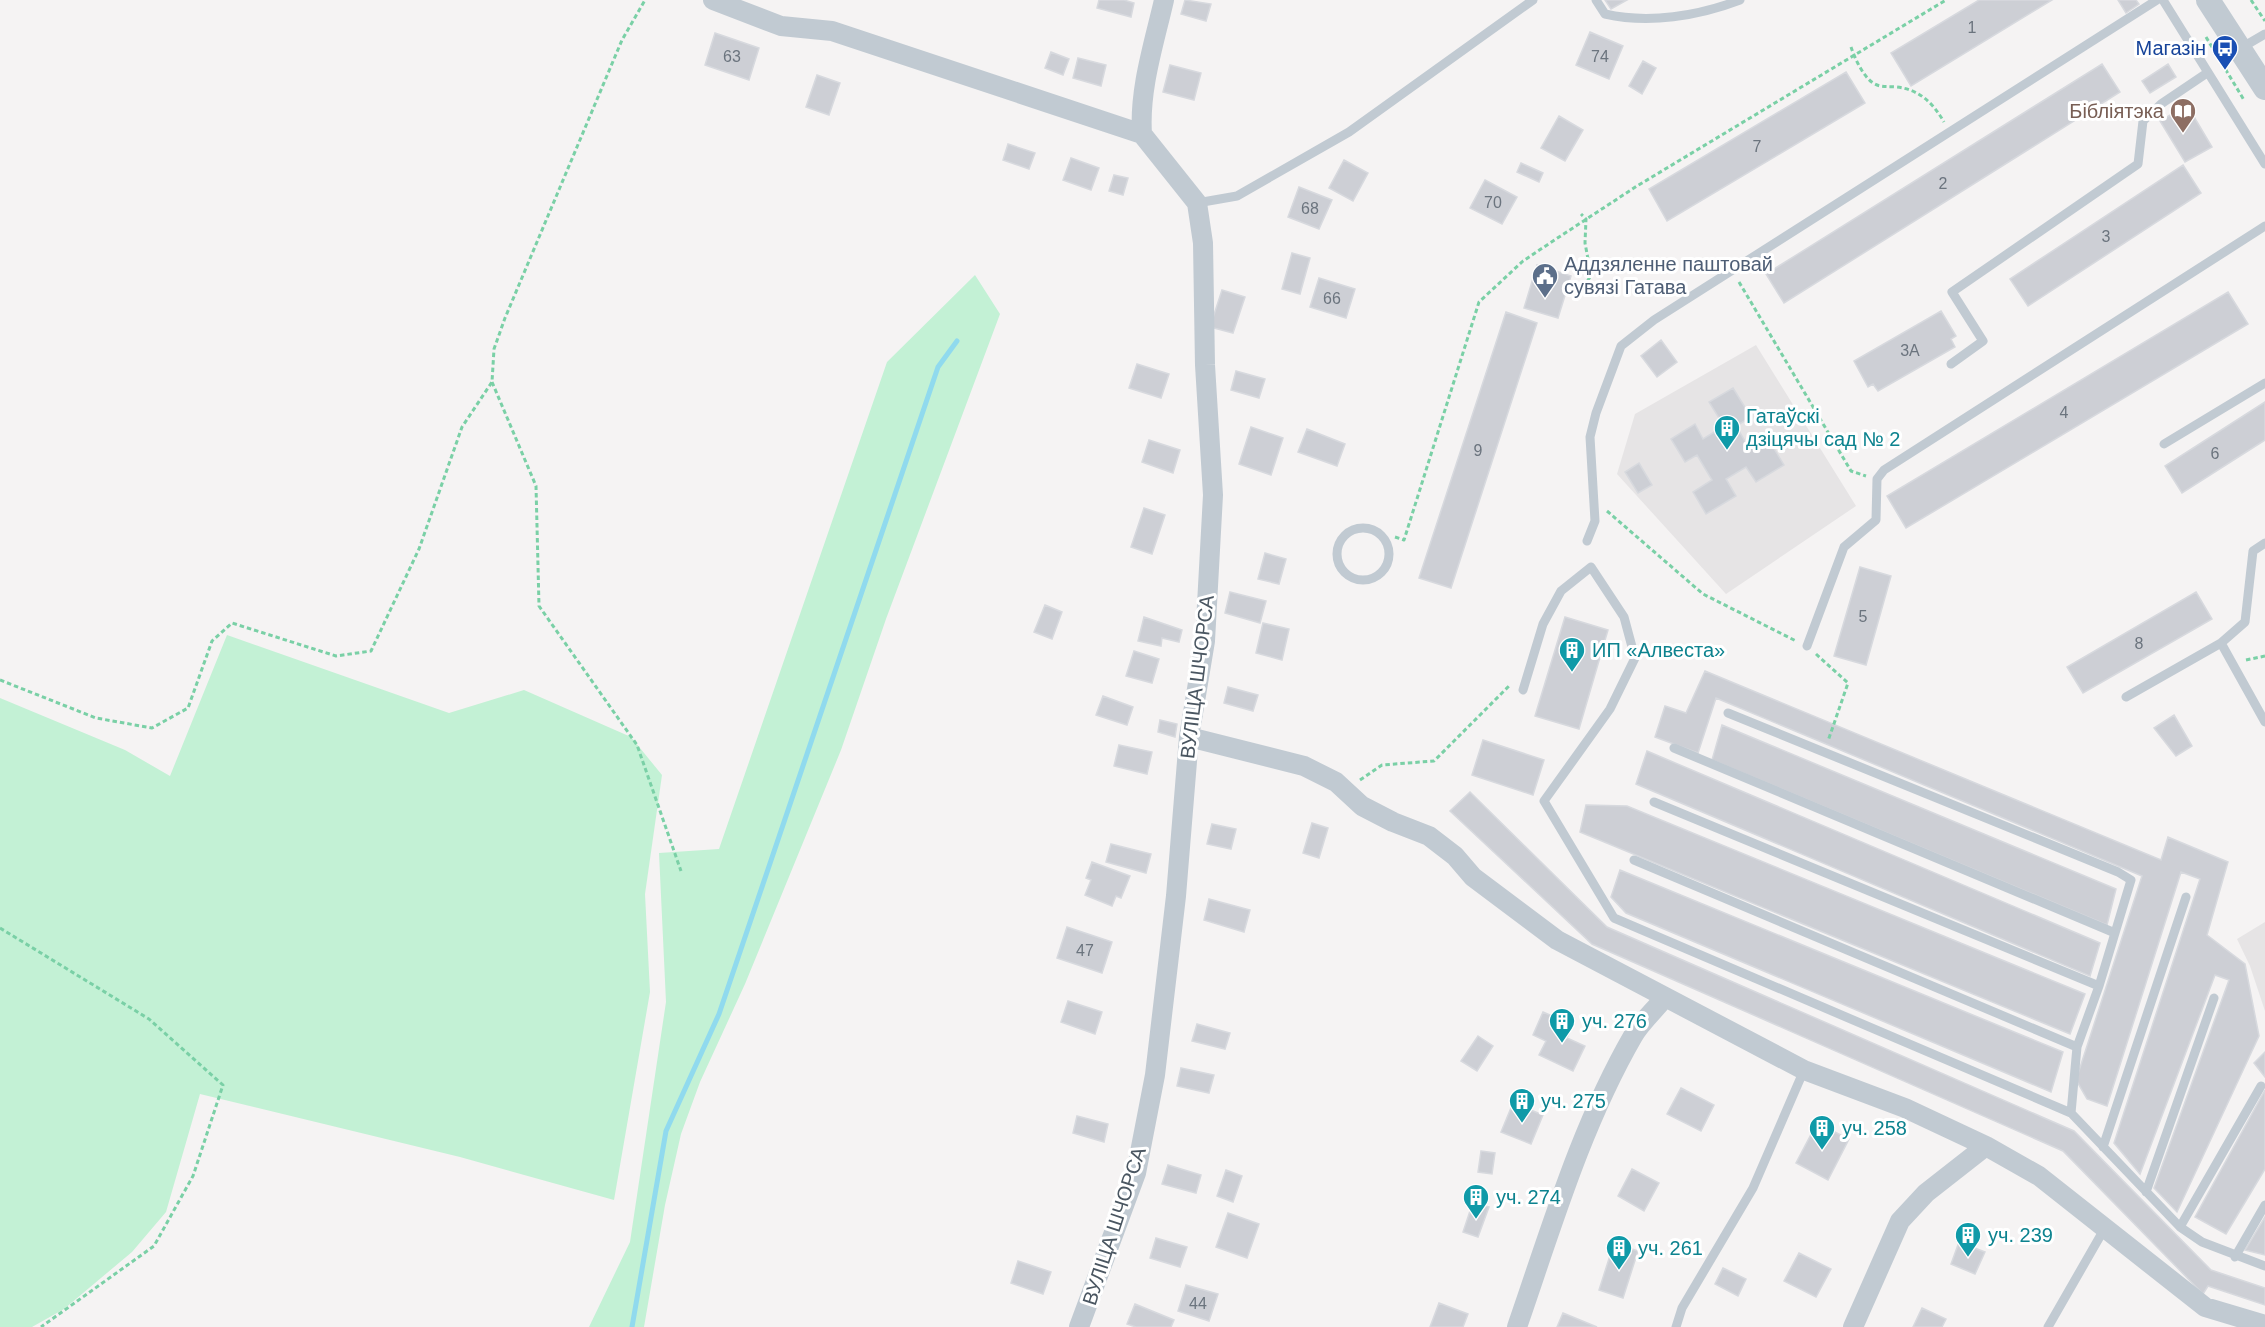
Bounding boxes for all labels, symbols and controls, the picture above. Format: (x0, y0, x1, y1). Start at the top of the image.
house number: 1 (1968, 19, 1977, 36)
bus stop icon: Магазін (2210, 33, 2240, 71)
place label: Магазін (2136, 37, 2206, 59)
house number: 63 (723, 48, 741, 65)
house number: 74 (1591, 48, 1609, 65)
library icon: Бібліятэка (2168, 96, 2198, 134)
place label: Бібліятэка (2069, 100, 2165, 122)
house number: 7 (1753, 138, 1762, 155)
house number: 2 (1939, 175, 1948, 192)
house number: 70 (1484, 194, 1502, 211)
house number: 68 (1301, 200, 1319, 217)
house number: 3 (2102, 228, 2111, 245)
place label: Аддзяленне паштовай сувязі Гатава (1564, 253, 1773, 298)
public building icon: Аддзяленне паштовай сувязі Гатава (1530, 261, 1560, 299)
house number: 66 (1323, 290, 1341, 307)
house number: 3А (1900, 342, 1920, 359)
house number: 4 (2060, 404, 2069, 421)
place label: Гатаўскі дзіцячы сад № 2 (1746, 405, 1900, 450)
building icon: Гатаўскі дзіцячы сад № 2 (1712, 413, 1742, 451)
house number: 9 (1474, 442, 1483, 459)
house number: 6 (2211, 445, 2220, 462)
street label: ВУЛІЦА ШЧОРСА (1176, 593, 1218, 760)
house number: 5 (1859, 608, 1868, 625)
building icon: ИП «Алвеста» (1557, 635, 1587, 673)
house number: 8 (2135, 635, 2144, 652)
place label: ИП «Алвеста» (1592, 639, 1725, 661)
house number: 47 (1076, 942, 1094, 959)
building icon: уч. 276 (1547, 1006, 1577, 1044)
place label: уч. 276 (1582, 1010, 1647, 1032)
building icon: уч. 275 (1507, 1086, 1537, 1124)
place label: уч. 275 (1541, 1090, 1606, 1112)
building icon: уч. 258 (1807, 1113, 1837, 1151)
place label: уч. 258 (1842, 1117, 1907, 1139)
street label: ВУЛІЦА ШЧОРСА (1078, 1144, 1150, 1308)
building icon: уч. 274 (1461, 1182, 1491, 1220)
place label: уч. 274 (1496, 1186, 1561, 1208)
building icon: уч. 239 (1953, 1220, 1983, 1258)
place label: уч. 239 (1988, 1224, 2053, 1246)
building icon: уч. 261 (1604, 1233, 1634, 1271)
place label: уч. 261 (1638, 1237, 1703, 1259)
house number: 44 (1189, 1295, 1207, 1312)

